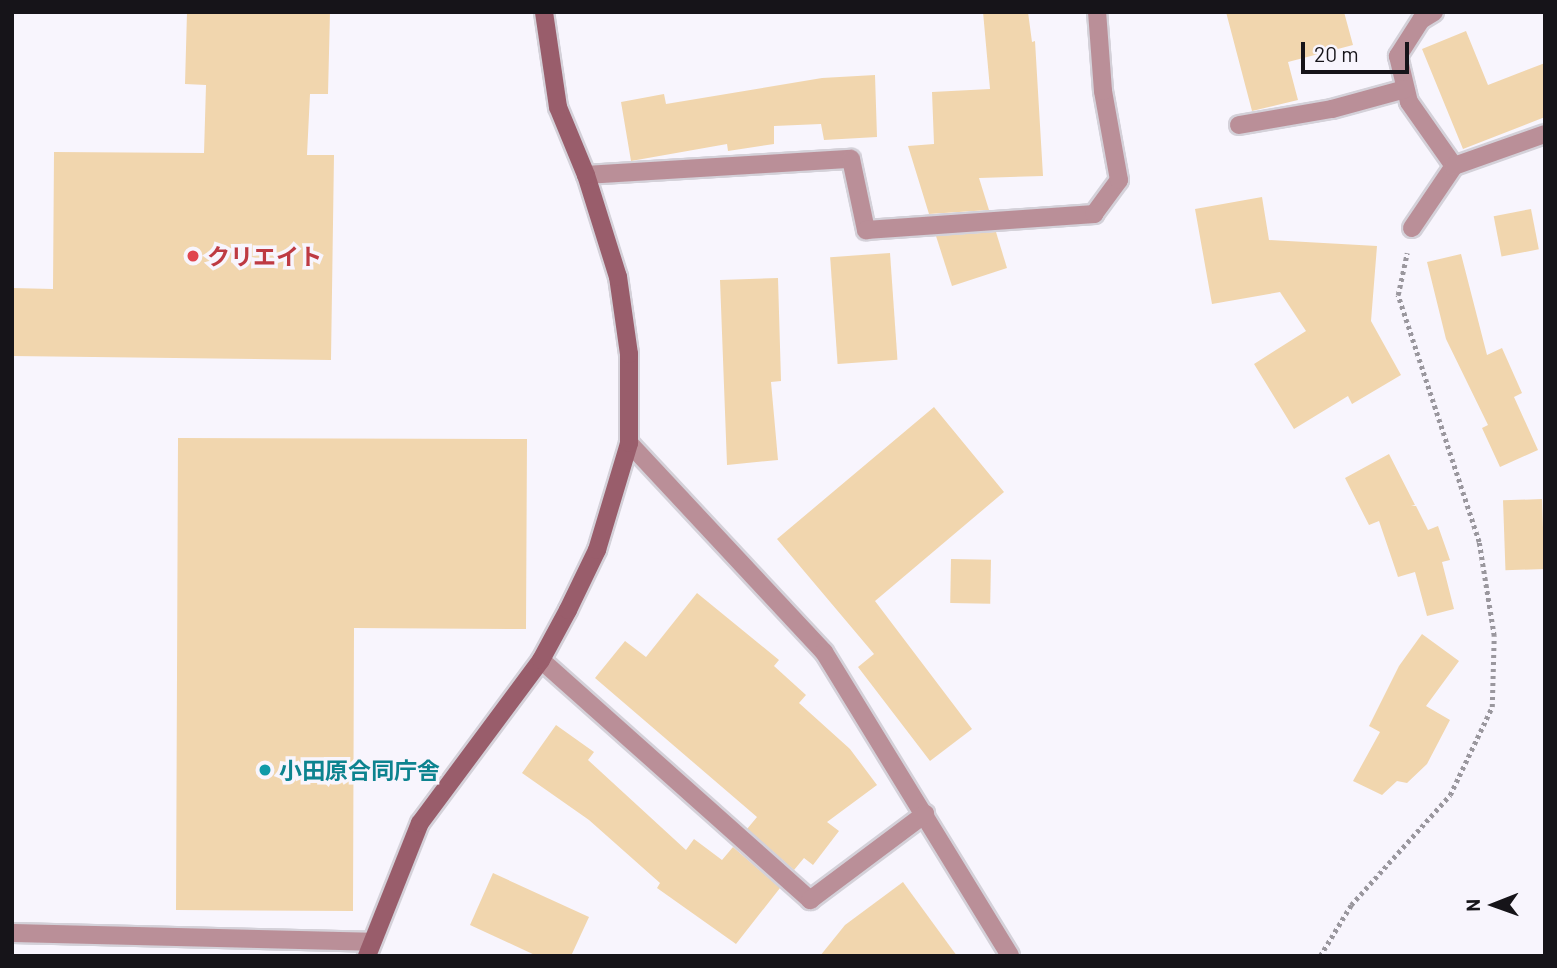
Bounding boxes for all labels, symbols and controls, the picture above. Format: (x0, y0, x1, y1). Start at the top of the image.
scale bar (1305, 28, 1414, 72)
text: 20 m (1314, 41, 1359, 66)
place label: クリエイト (207, 242, 322, 270)
marker: クリエイト (185, 248, 201, 264)
place label: 小田原合同庁舎 (279, 756, 440, 784)
marker: 小田原合同庁舎 (257, 762, 273, 778)
north arrow (1459, 870, 1529, 940)
text: N (1461, 899, 1484, 912)

